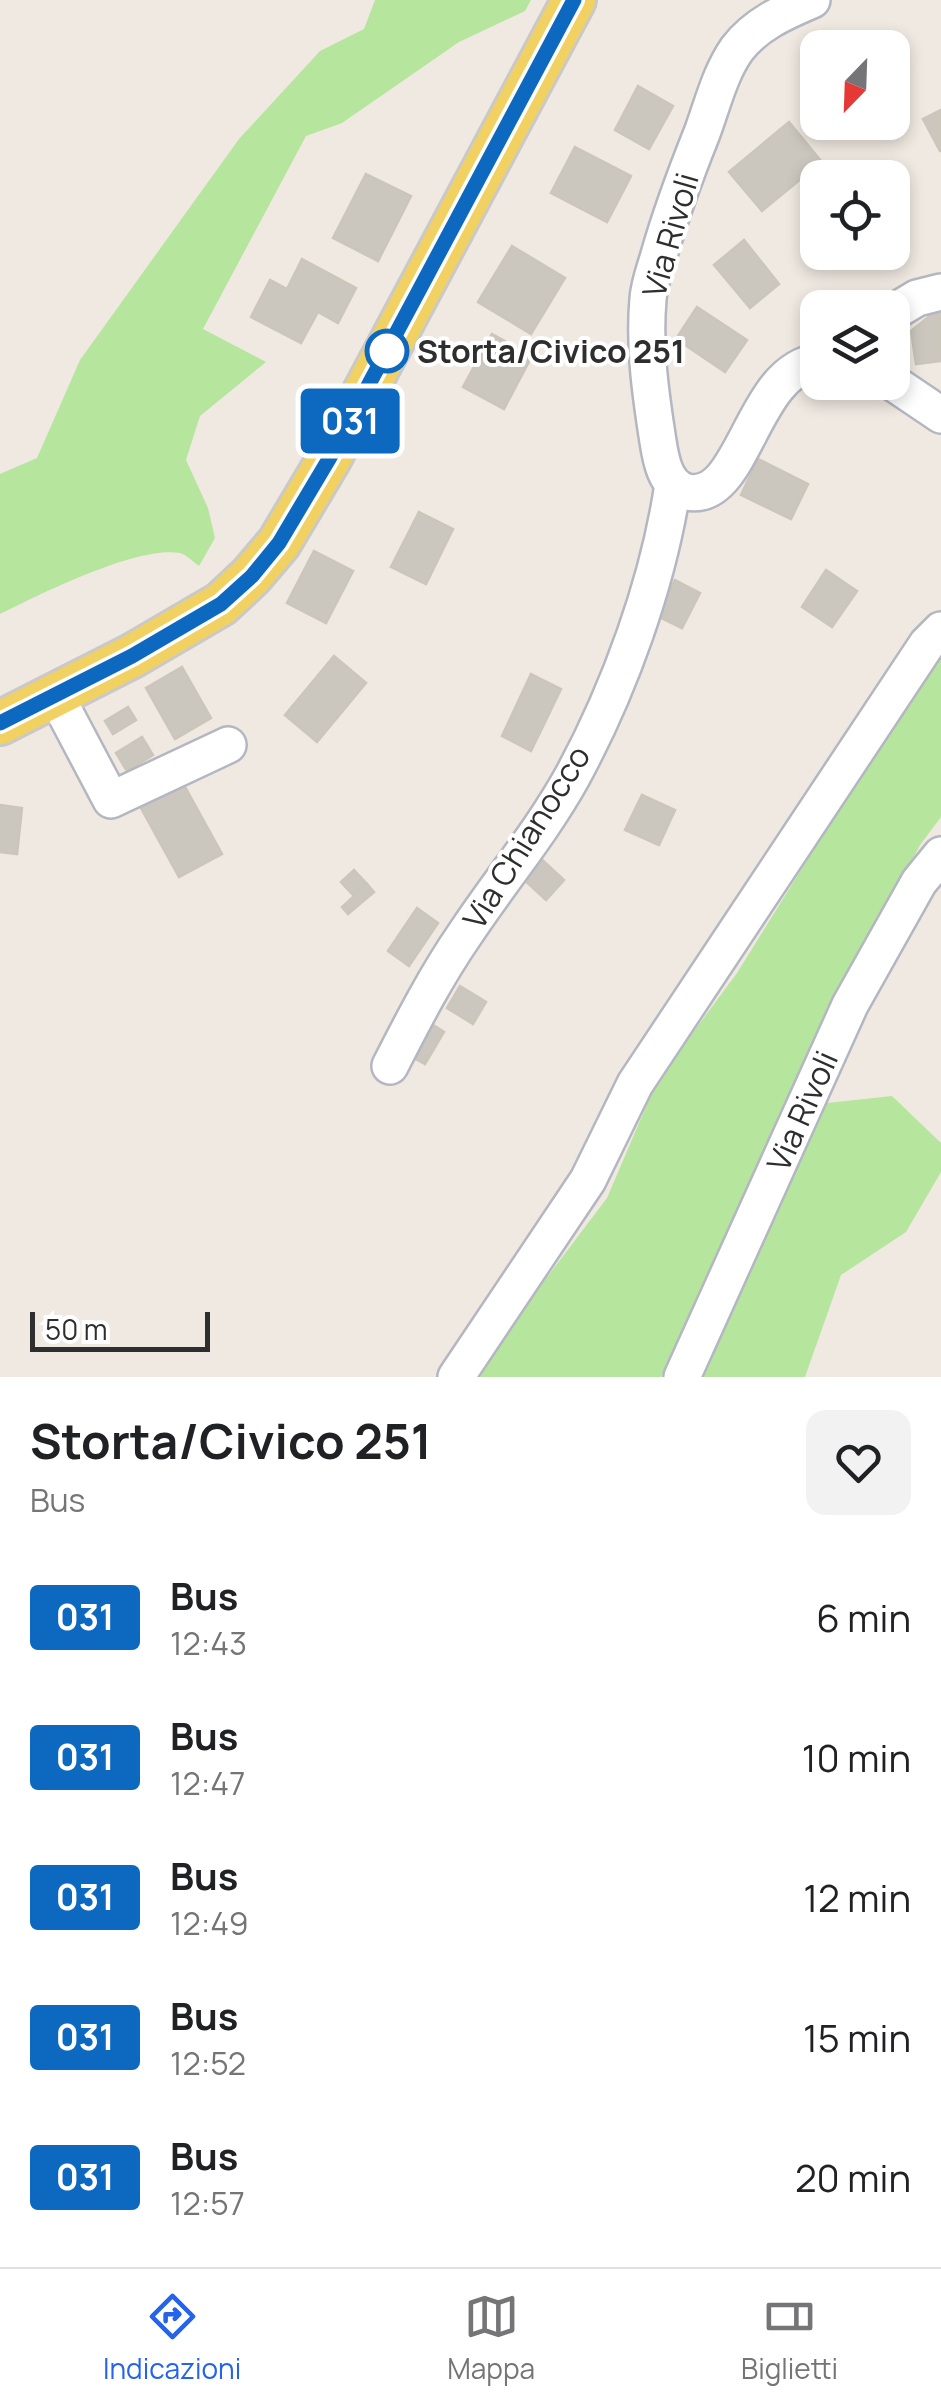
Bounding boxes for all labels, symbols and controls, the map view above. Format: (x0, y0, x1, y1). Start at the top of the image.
north arrow (800, 30, 910, 140)
map controls (800, 30, 910, 400)
button: locate (800, 160, 910, 270)
street label: Via Rivoli (631, 168, 709, 302)
button: layers (800, 290, 910, 400)
place label: Storta/Civico 251 (417, 329, 685, 373)
marker: Storta/Civico 251 (366, 330, 408, 372)
line badge: 031 (292, 388, 408, 454)
text: 031 (321, 397, 379, 445)
street label: Via Chianocco (452, 737, 600, 937)
street label: Via Rivoli (756, 1044, 848, 1178)
scale bar (30, 1307, 210, 1352)
text: 50 m (45, 1310, 108, 1348)
text: Storta/Civico 251 (30, 1408, 432, 1473)
button: heart (806, 1410, 911, 1515)
text: Bus (30, 1478, 85, 1522)
text: Bus (170, 1569, 238, 1621)
text: 6 min (816, 1591, 911, 1643)
text: 031 (56, 1593, 114, 1641)
text: 12:43 (170, 1621, 247, 1665)
text: Bus (170, 1709, 238, 1761)
text: 10 min (802, 1731, 911, 1783)
text: 031 (56, 1733, 114, 1781)
text: 12:47 (170, 1761, 245, 1805)
text: Bus (170, 1849, 238, 1901)
text: 12 min (803, 1871, 911, 1923)
text: 031 (56, 1873, 114, 1921)
text: 12:49 (170, 1901, 249, 1945)
text: Bus (170, 1989, 238, 2041)
text: 15 min (803, 2011, 911, 2063)
text: 031 (56, 2013, 114, 2061)
text: 12:52 (170, 2041, 246, 2085)
text: Bus (170, 2129, 238, 2181)
text: 20 min (795, 2151, 911, 2203)
text: 031 (56, 2153, 114, 2201)
text: 12:57 (170, 2181, 245, 2225)
tab: Indicazioni (103, 2289, 241, 2387)
tab: Mappa (447, 2289, 535, 2387)
tab: Biglietti (741, 2289, 838, 2387)

